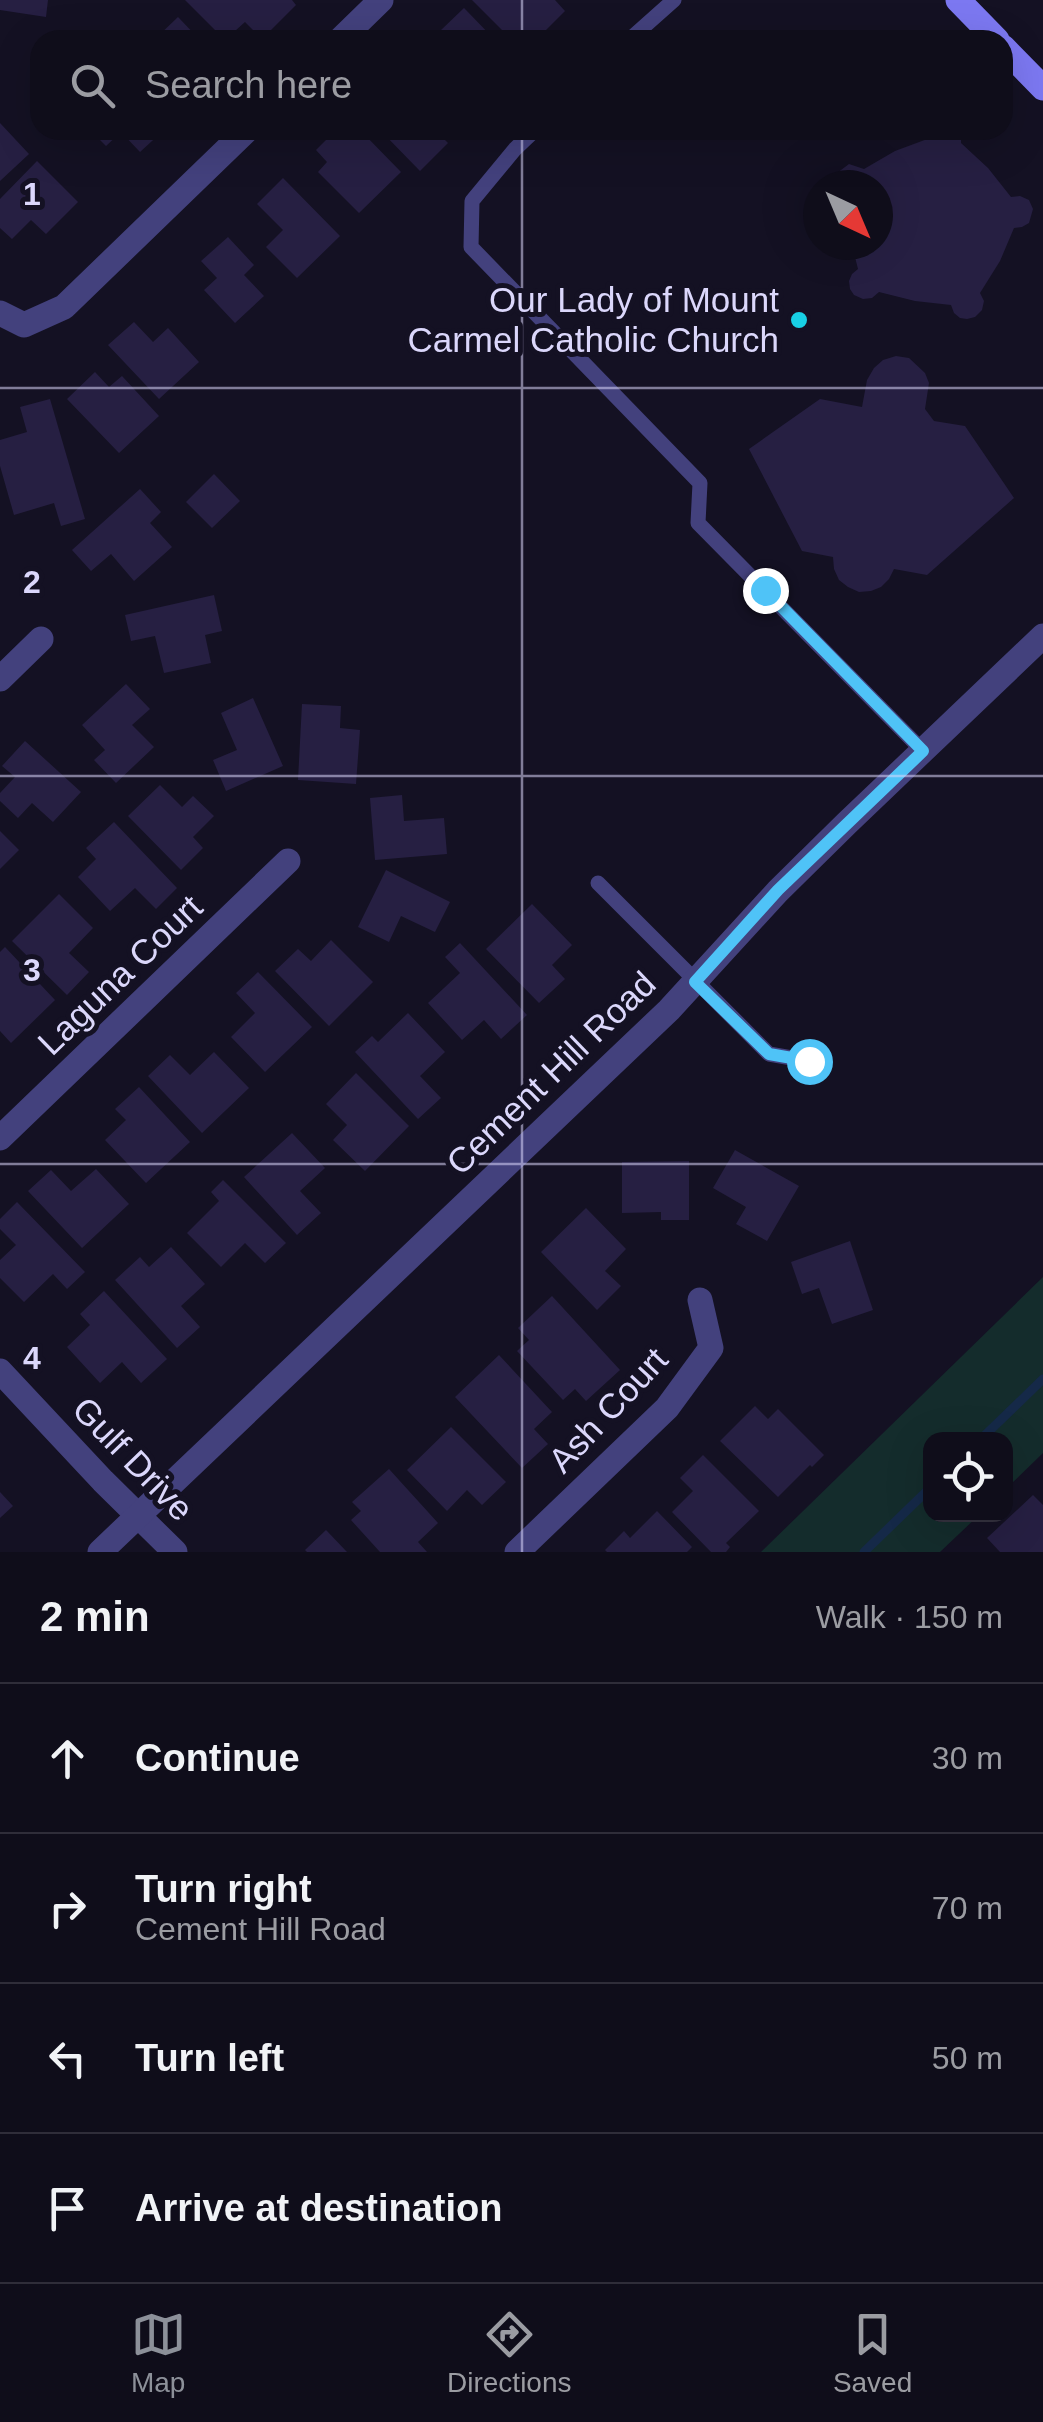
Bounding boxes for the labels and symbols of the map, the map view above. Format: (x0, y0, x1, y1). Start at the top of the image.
north arrow (803, 170, 893, 260)
text: 1 (23, 176, 41, 212)
place label: Our Lady of Mount Carmel Catholic Church (407, 280, 779, 359)
marker: Our Lady of Mount Carmel Catholic Church (788, 309, 810, 331)
text: 2 (23, 564, 41, 600)
route end (743, 568, 789, 614)
street label: Laguna Court (30, 887, 210, 1062)
text: 3 (23, 952, 41, 988)
street label: Cement Hill Road (438, 963, 663, 1182)
route start (787, 1039, 833, 1085)
street label: Ash Court (540, 1339, 675, 1480)
text: 4 (23, 1340, 41, 1376)
street label: Gulf Drive (65, 1389, 201, 1528)

